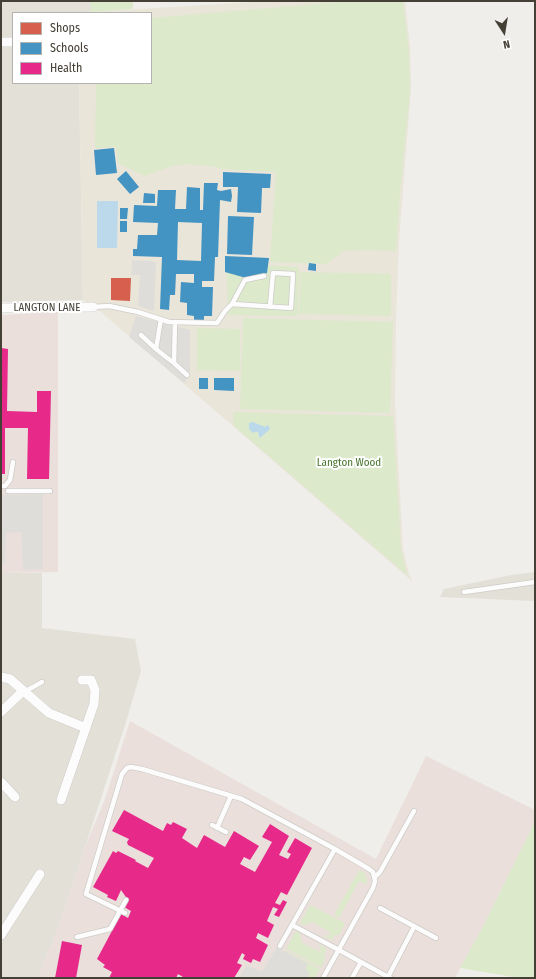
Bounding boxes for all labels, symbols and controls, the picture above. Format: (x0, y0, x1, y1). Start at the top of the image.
legend (12, 12, 152, 84)
north arrow (484, 12, 524, 52)
text: Shops (50, 21, 80, 35)
text: N (502, 37, 511, 51)
text: Schools (50, 41, 88, 55)
text: Health (50, 61, 82, 75)
street label: LANGTON LANE (14, 301, 80, 315)
park label: Langton Wood (317, 456, 381, 470)

